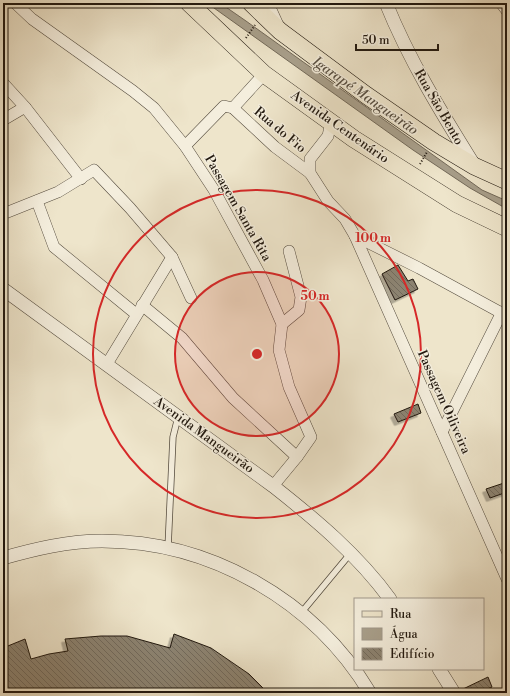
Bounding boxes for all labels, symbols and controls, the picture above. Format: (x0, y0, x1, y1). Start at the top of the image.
scale bar (356, 26, 438, 52)
text: 50 m (362, 33, 390, 48)
water label: Igarapé Mangueirão (308, 52, 421, 139)
street label: Rua São Bento (411, 66, 467, 148)
street label: Avenida Centenário (287, 87, 392, 167)
street label: Rua do Fio (251, 104, 309, 156)
street label: Passagem Santa Rita (201, 152, 275, 264)
text: 100 m (355, 231, 391, 246)
text: 50 m (300, 289, 330, 304)
centre of rings (250, 347, 264, 361)
street label: Passagem Oiliveira (414, 348, 474, 457)
street label: Avenida Mangueirão (150, 393, 257, 477)
legend (354, 598, 484, 670)
text: Rua (390, 607, 412, 622)
text: Água (389, 625, 419, 642)
text: Edifício (390, 647, 435, 662)

